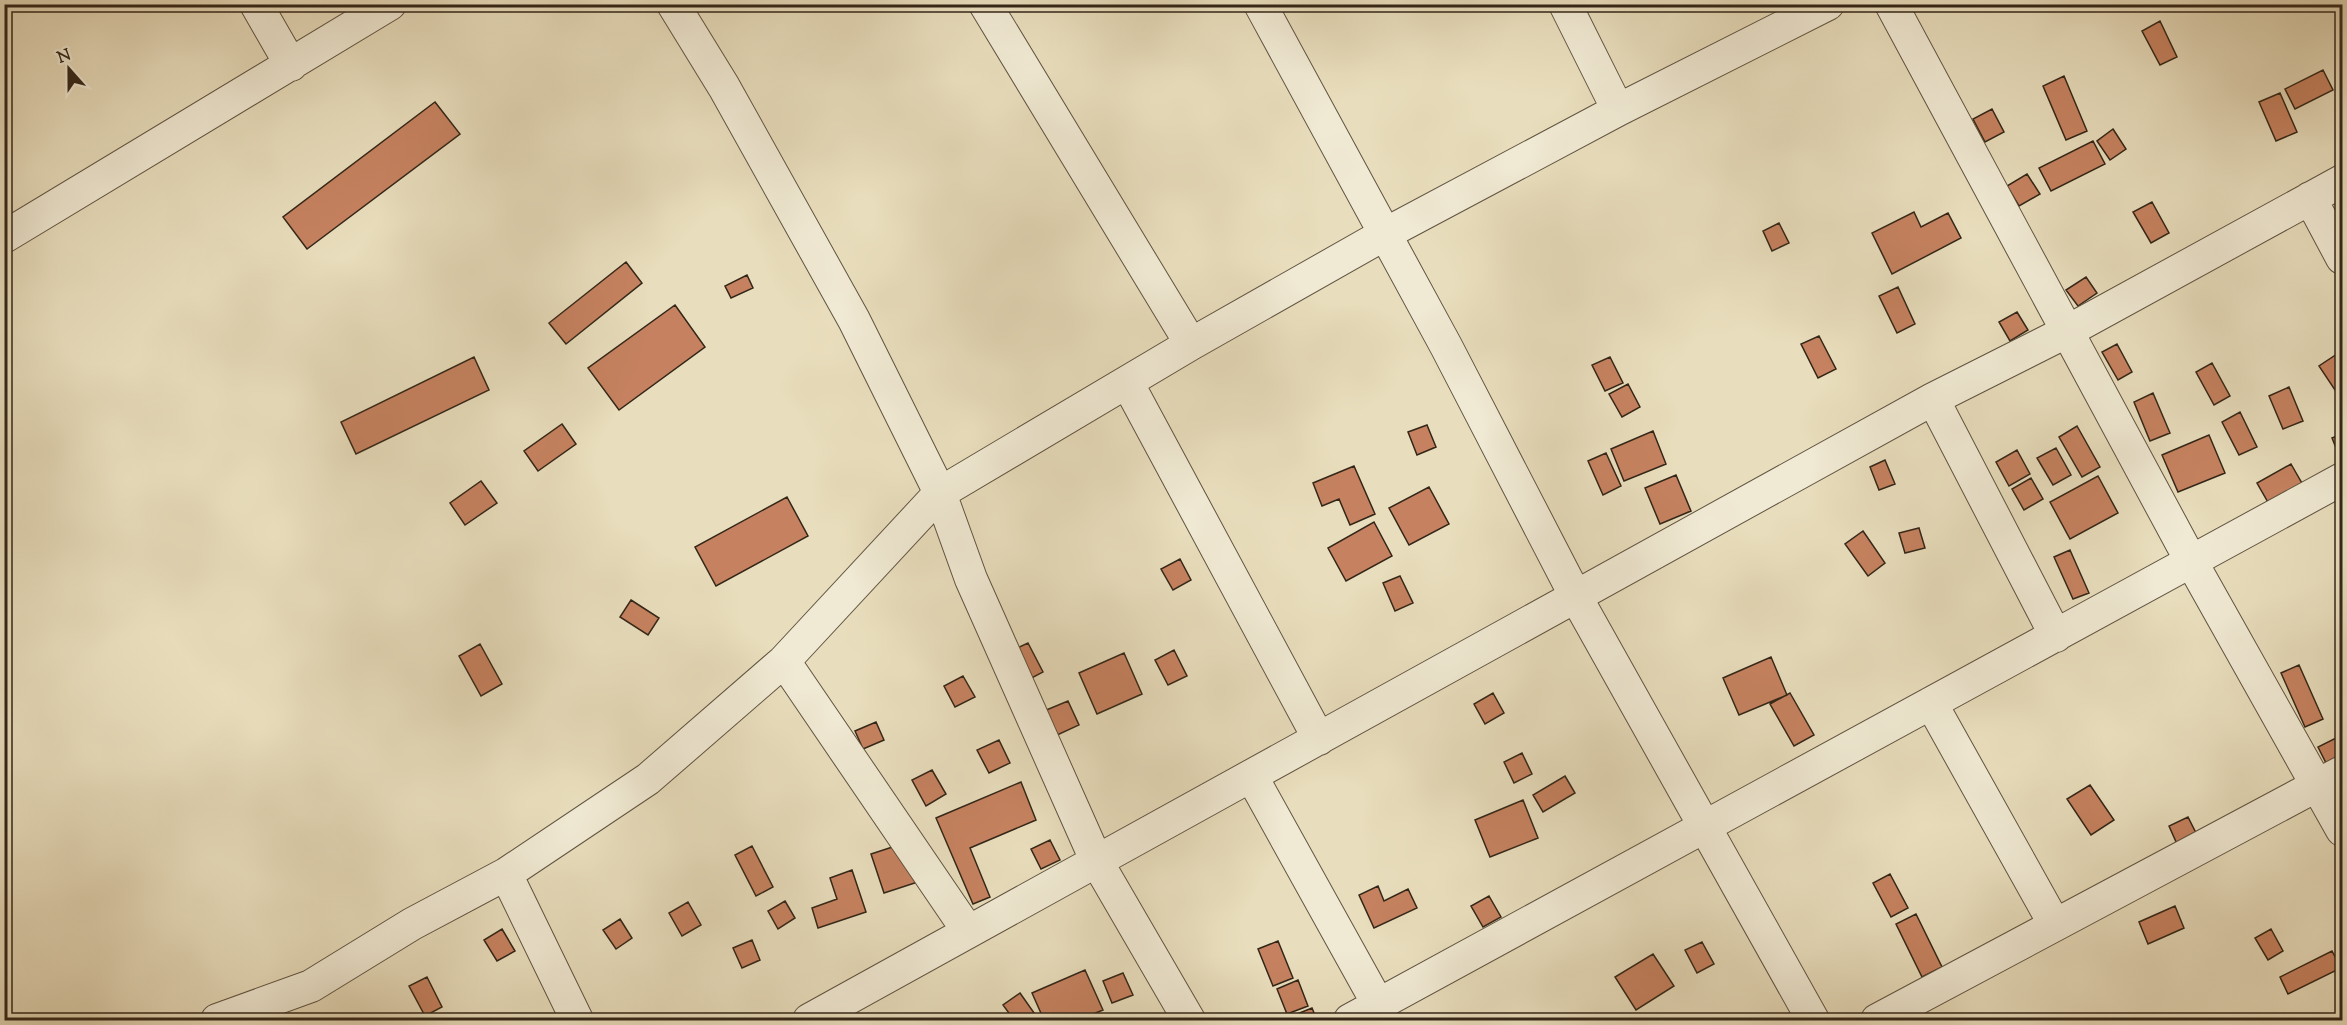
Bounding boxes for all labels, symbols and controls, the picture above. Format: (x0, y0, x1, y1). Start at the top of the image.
north arrow (39, 39, 99, 99)
text: N (54, 44, 75, 70)

